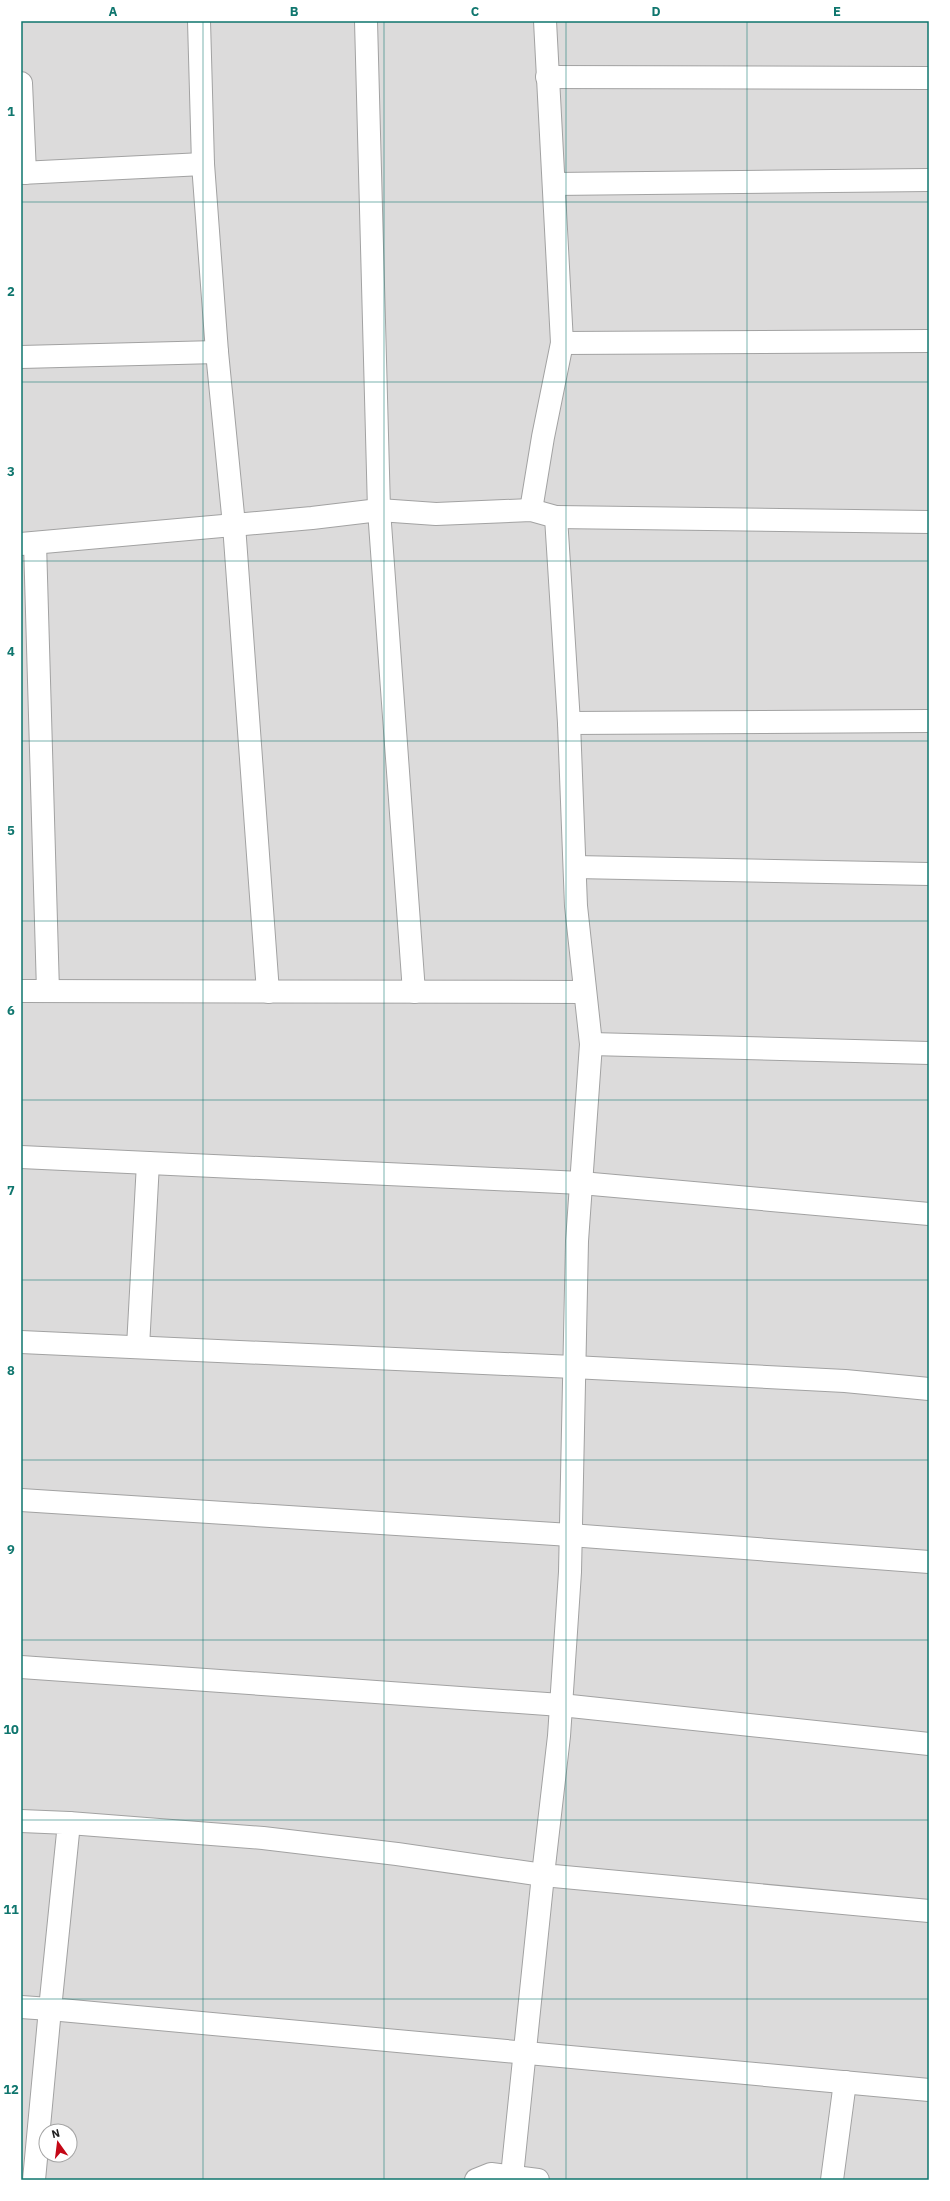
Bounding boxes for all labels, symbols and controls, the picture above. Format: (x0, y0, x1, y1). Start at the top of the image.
text: A (109, 3, 118, 20)
text: B (290, 3, 299, 20)
text: C (471, 3, 480, 20)
text: D (651, 3, 661, 20)
text: E (833, 3, 841, 20)
text: 1 (7, 103, 15, 120)
text: 2 (7, 283, 15, 300)
text: 3 (7, 463, 15, 480)
text: 4 (7, 643, 15, 660)
text: 5 (7, 822, 15, 839)
text: 6 (7, 1002, 15, 1019)
text: 7 (7, 1182, 15, 1199)
text: 8 (7, 1362, 15, 1379)
text: 9 (7, 1541, 15, 1558)
text: 10 (3, 1721, 19, 1738)
text: 11 (3, 1901, 19, 1918)
text: 12 (3, 2081, 19, 2098)
north arrow (38, 2123, 78, 2163)
text: N (50, 2126, 61, 2141)

